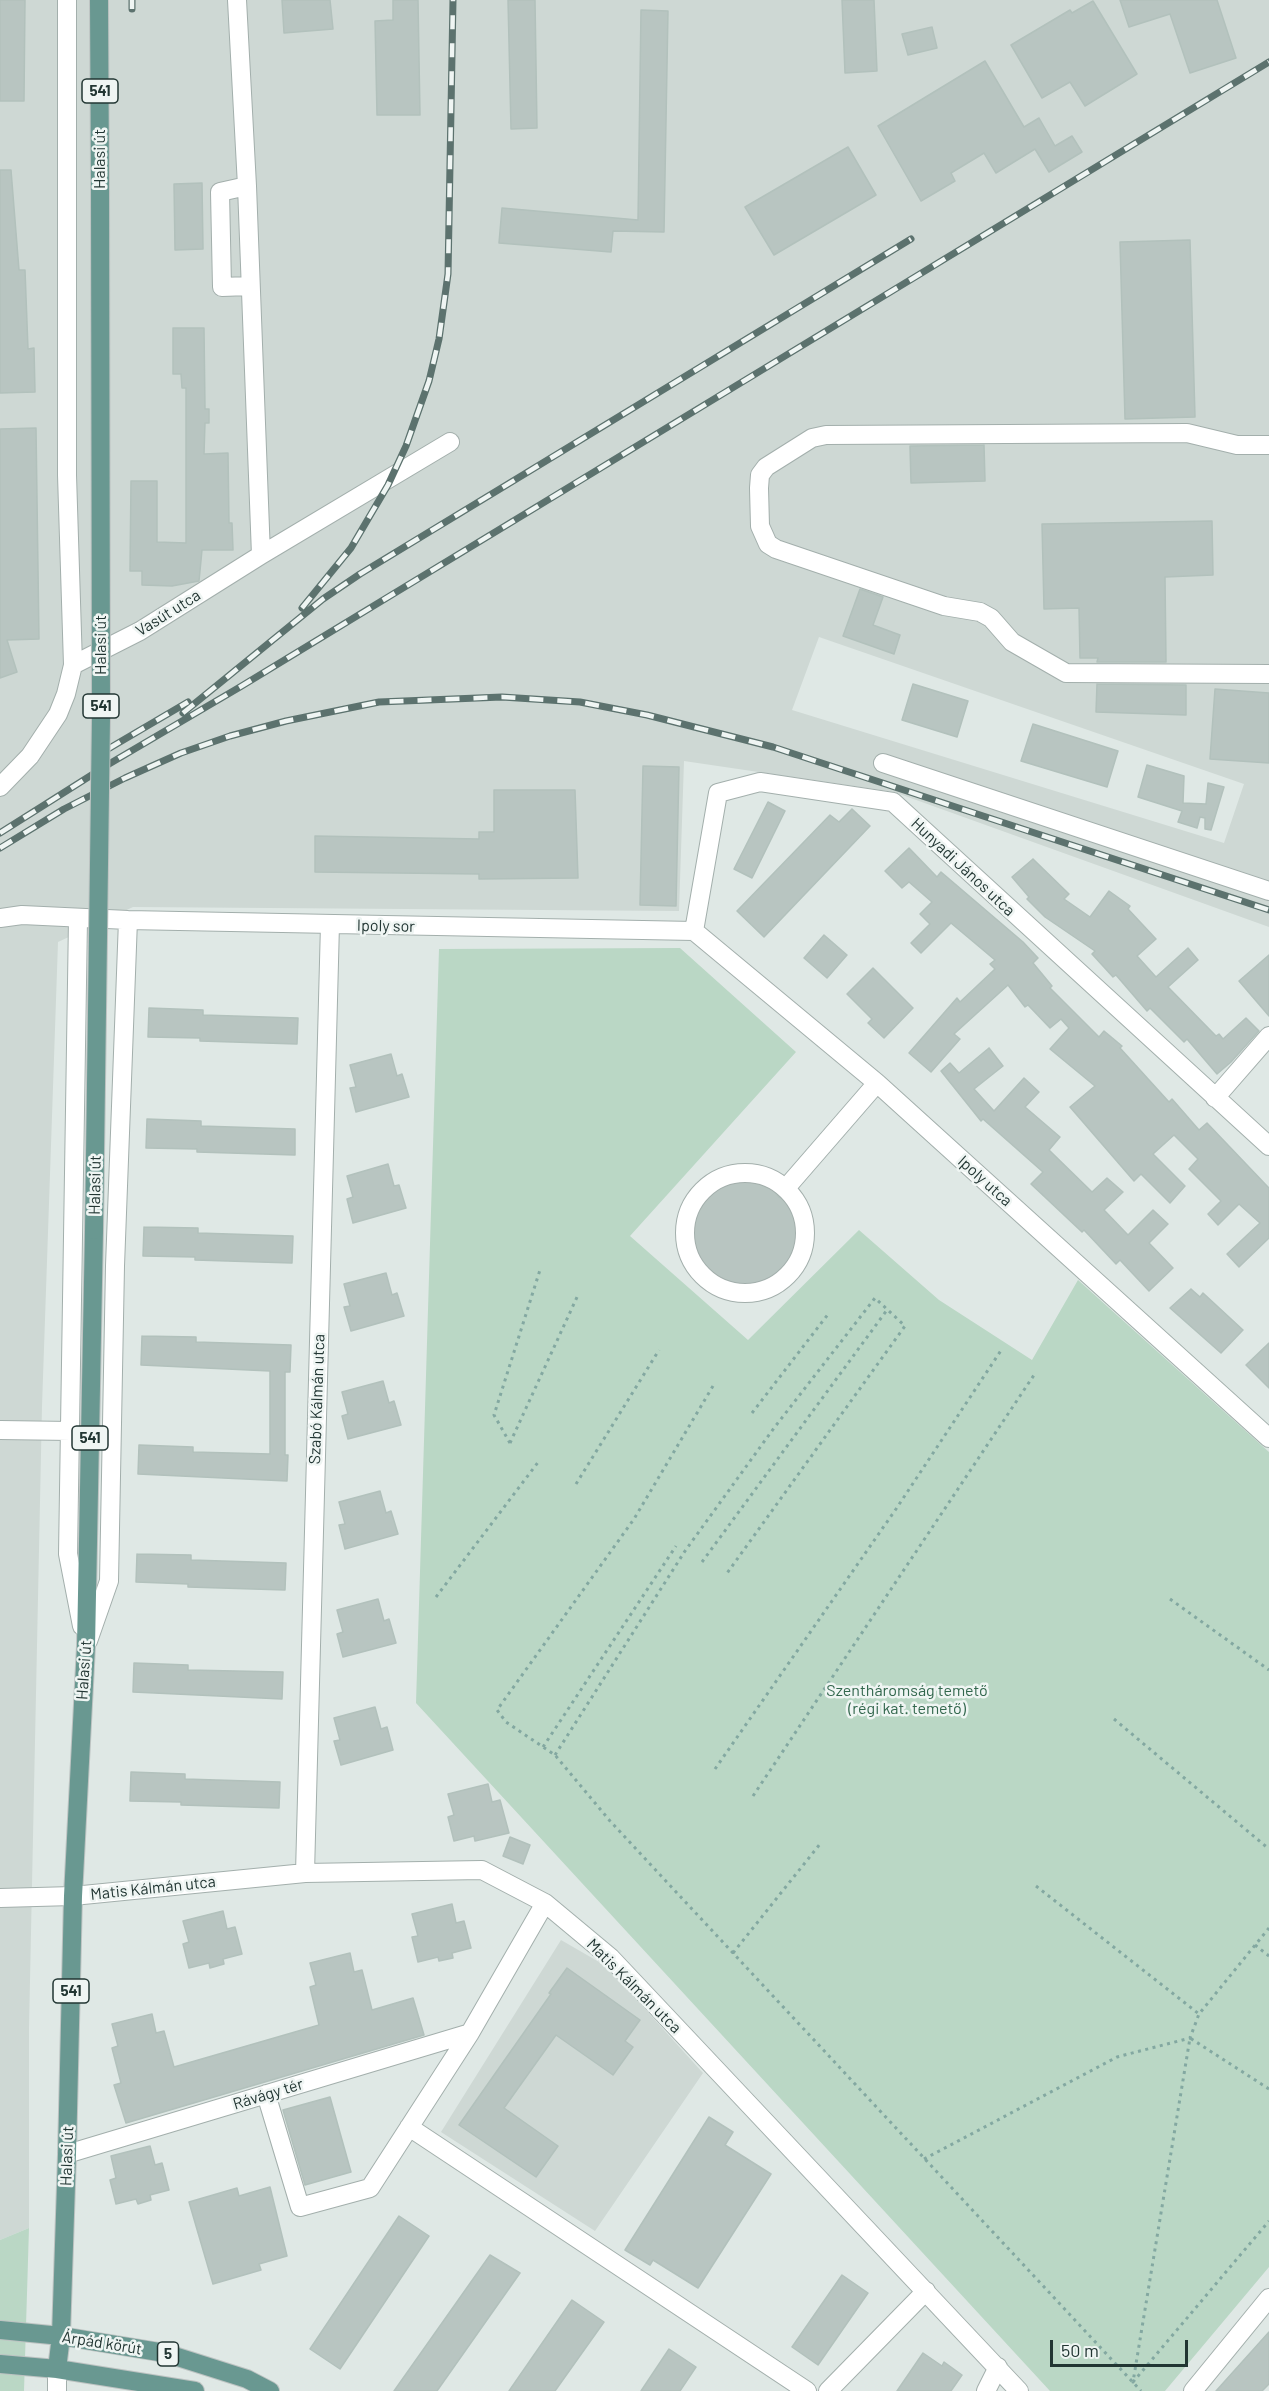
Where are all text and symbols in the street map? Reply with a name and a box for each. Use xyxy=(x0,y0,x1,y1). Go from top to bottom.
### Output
road number: 541 xyxy=(82,79,118,103)
street label: Halasi út xyxy=(90,129,110,189)
street label: Vasút utca xyxy=(132,586,204,640)
street label: Halasi út xyxy=(91,615,111,675)
road number: 541 xyxy=(83,694,119,718)
street label: Hunyadi János utca xyxy=(907,814,1019,920)
street label: Ipoly sor xyxy=(357,916,415,936)
street label: Ipoly utca xyxy=(954,1152,1016,1210)
street label: Halasi út xyxy=(85,1155,105,1215)
street label: Szabó Kálmán utca xyxy=(305,1333,329,1465)
road number: 541 xyxy=(72,1426,108,1450)
street label: Halasi út xyxy=(72,1639,96,1701)
park label: Szentháromság temető (régi kat. temető) xyxy=(826,1681,988,1719)
street label: Matis Kálmán utca xyxy=(89,1872,217,1904)
street label: Matis Kálmán utca xyxy=(583,1935,685,2037)
road number: 541 xyxy=(53,1979,89,2003)
street label: Rávágy tér xyxy=(231,2074,305,2114)
street label: Halasi út xyxy=(56,2126,78,2186)
street label: Árpád körút xyxy=(61,2327,143,2359)
scale bar xyxy=(1053,2328,1191,2366)
text: 50 m xyxy=(1061,2339,1099,2361)
road number: 5 xyxy=(158,2342,178,2366)

